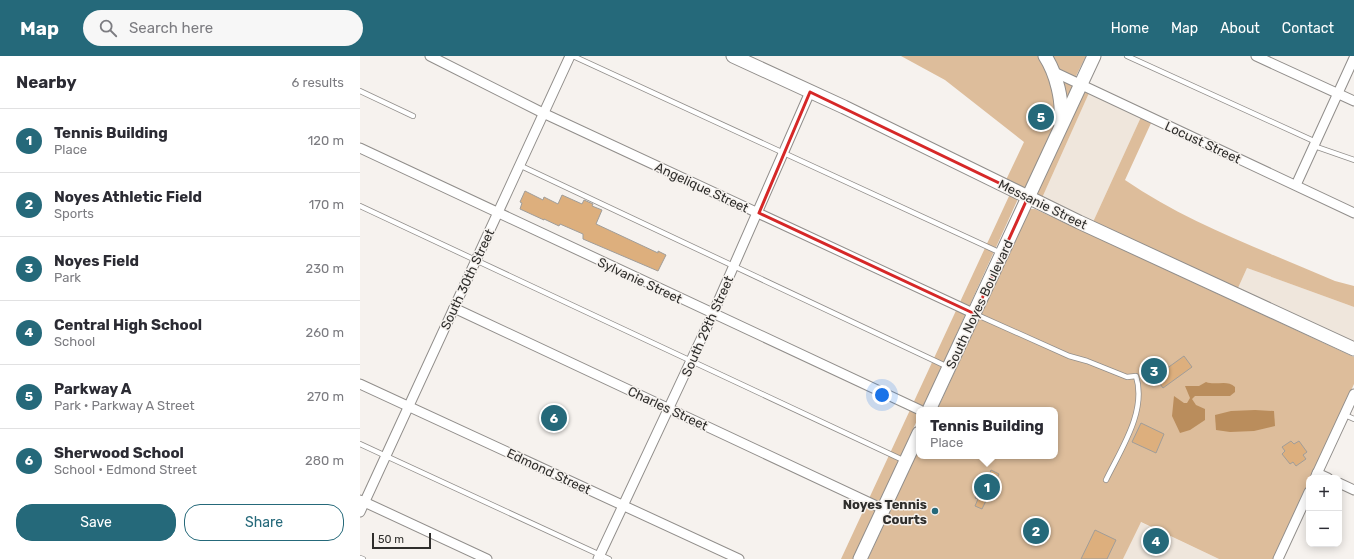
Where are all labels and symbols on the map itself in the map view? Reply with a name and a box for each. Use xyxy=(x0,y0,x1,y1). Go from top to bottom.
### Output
pin: 5 xyxy=(1028,102,1054,132)
street label: Locust Street xyxy=(1162,118,1243,167)
street label: Angelique Street xyxy=(652,159,751,217)
street label: Messanie Street xyxy=(996,176,1090,232)
street label: South 30th Street xyxy=(438,226,497,332)
street label: South Noyes Boulevard xyxy=(943,237,1016,371)
street label: Sylvanie Street xyxy=(595,254,684,307)
street label: South 29th Street xyxy=(679,274,736,379)
pin: 3 xyxy=(1141,356,1167,386)
street label: Charles Street xyxy=(625,383,710,434)
your location xyxy=(872,385,892,405)
pin: 6 xyxy=(541,403,567,433)
street label: Edmond Street xyxy=(504,445,593,497)
pin: 1 xyxy=(974,472,1000,502)
place label: Noyes Tennis Courts xyxy=(843,497,927,527)
marker: Noyes Tennis Courts xyxy=(930,506,940,516)
pin: 2 xyxy=(1023,516,1049,546)
pin: 4 xyxy=(1143,526,1169,556)
scale bar xyxy=(372,531,431,550)

